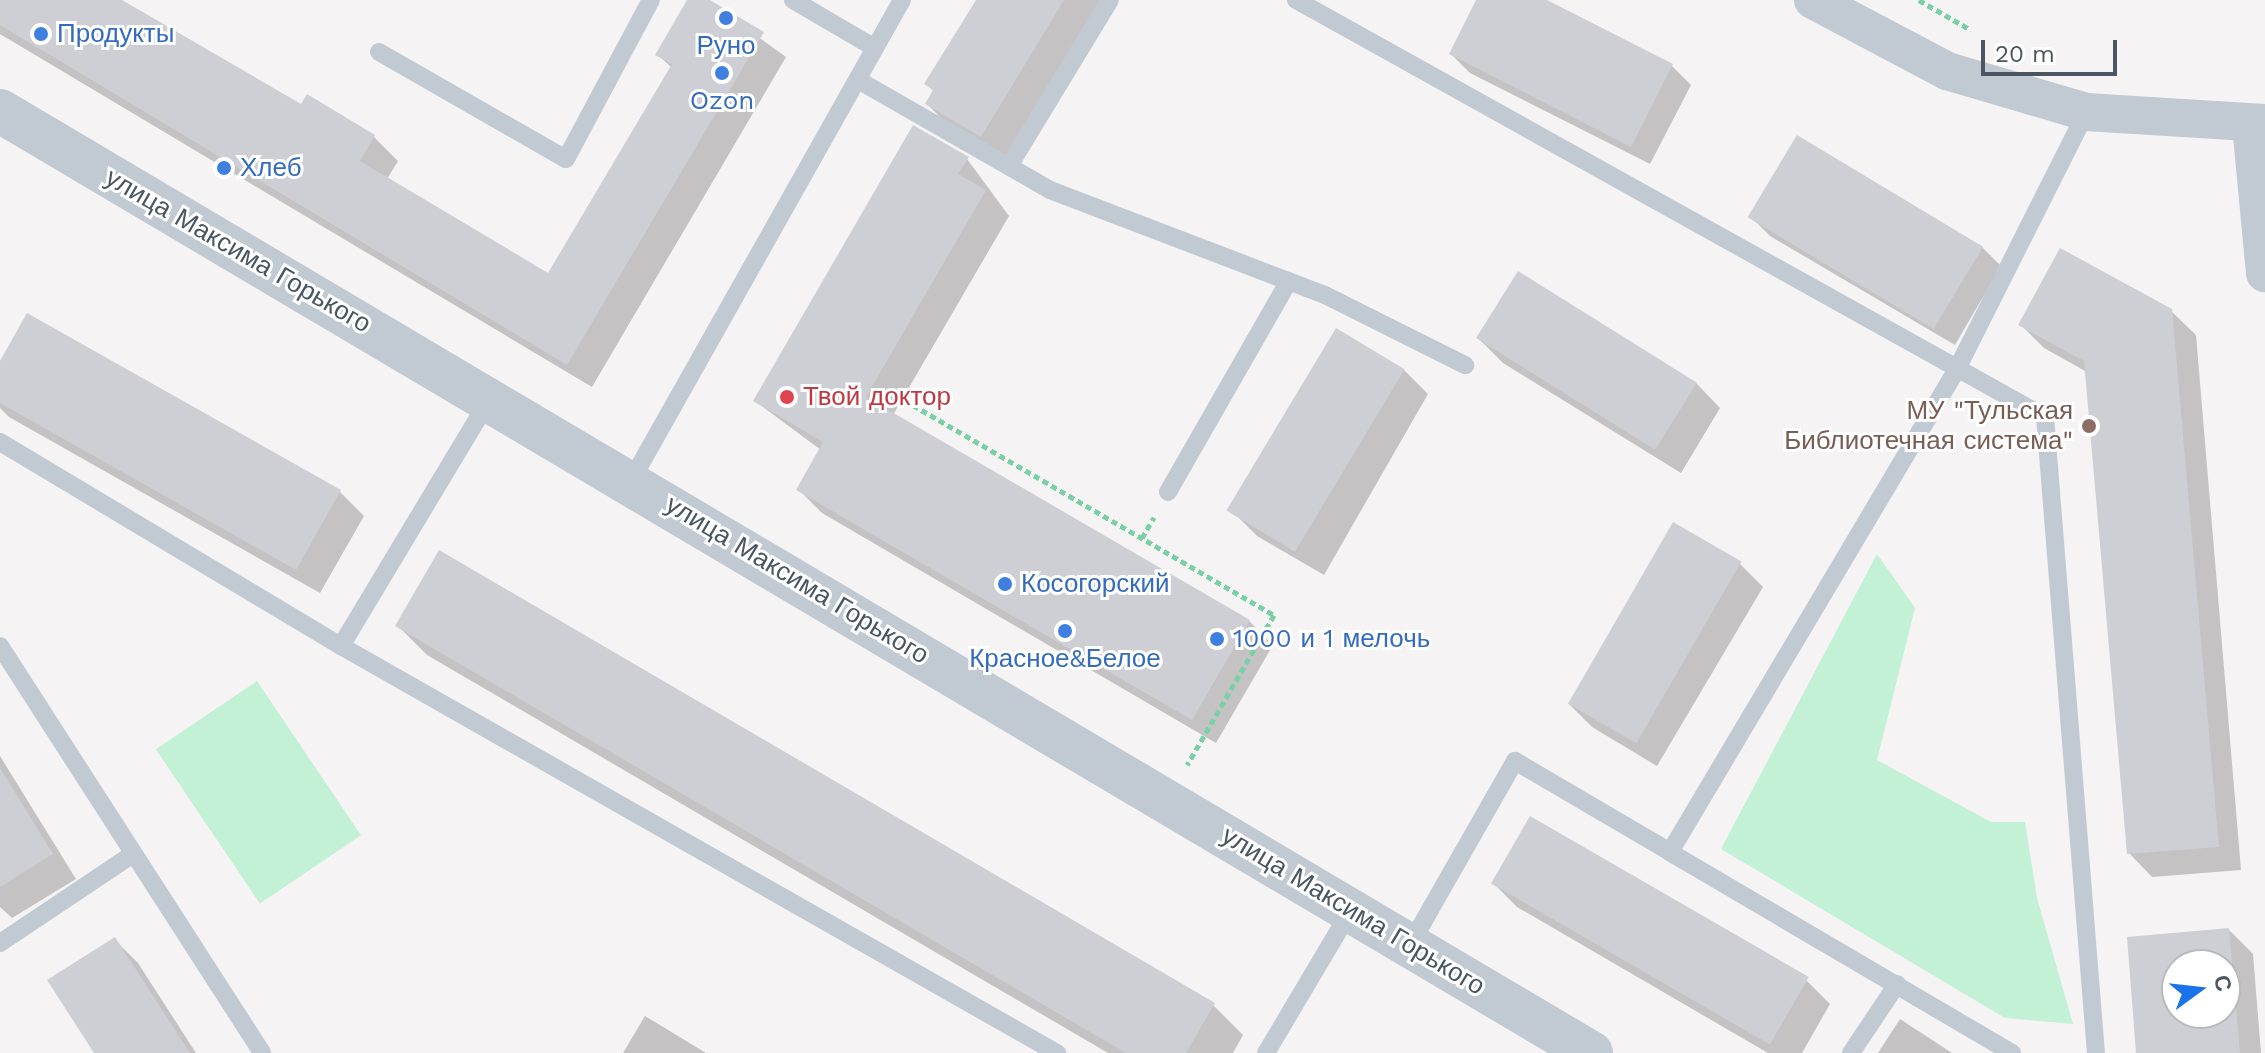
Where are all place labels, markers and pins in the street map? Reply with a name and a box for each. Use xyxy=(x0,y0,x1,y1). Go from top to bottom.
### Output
marker: Руно xyxy=(717,9,735,27)
place label: Продукты xyxy=(57,18,174,50)
marker: Продукты xyxy=(32,25,50,43)
place label: Руно xyxy=(696,30,756,62)
marker: Ozon xyxy=(713,64,731,82)
place label: Ozon xyxy=(690,85,754,117)
place label: Хлеб xyxy=(240,152,302,184)
marker: Хлеб xyxy=(215,159,233,177)
place label: Твой доктор xyxy=(803,381,951,413)
marker: Твой доктор xyxy=(778,388,796,406)
place label: МУ "Тульская Библиотечная система" xyxy=(1784,395,2073,456)
marker: МУ "Тульская Библиотечная система" xyxy=(2080,417,2098,435)
place label: Косогорский xyxy=(1021,568,1170,600)
marker: Косогорский xyxy=(996,575,1014,593)
marker: Красное&Белое xyxy=(1056,622,1074,640)
place label: 1000 и 1 мелочь xyxy=(1233,623,1431,655)
marker: 1000 и 1 мелочь xyxy=(1208,630,1226,648)
place label: Красное&Белое xyxy=(969,643,1161,675)

